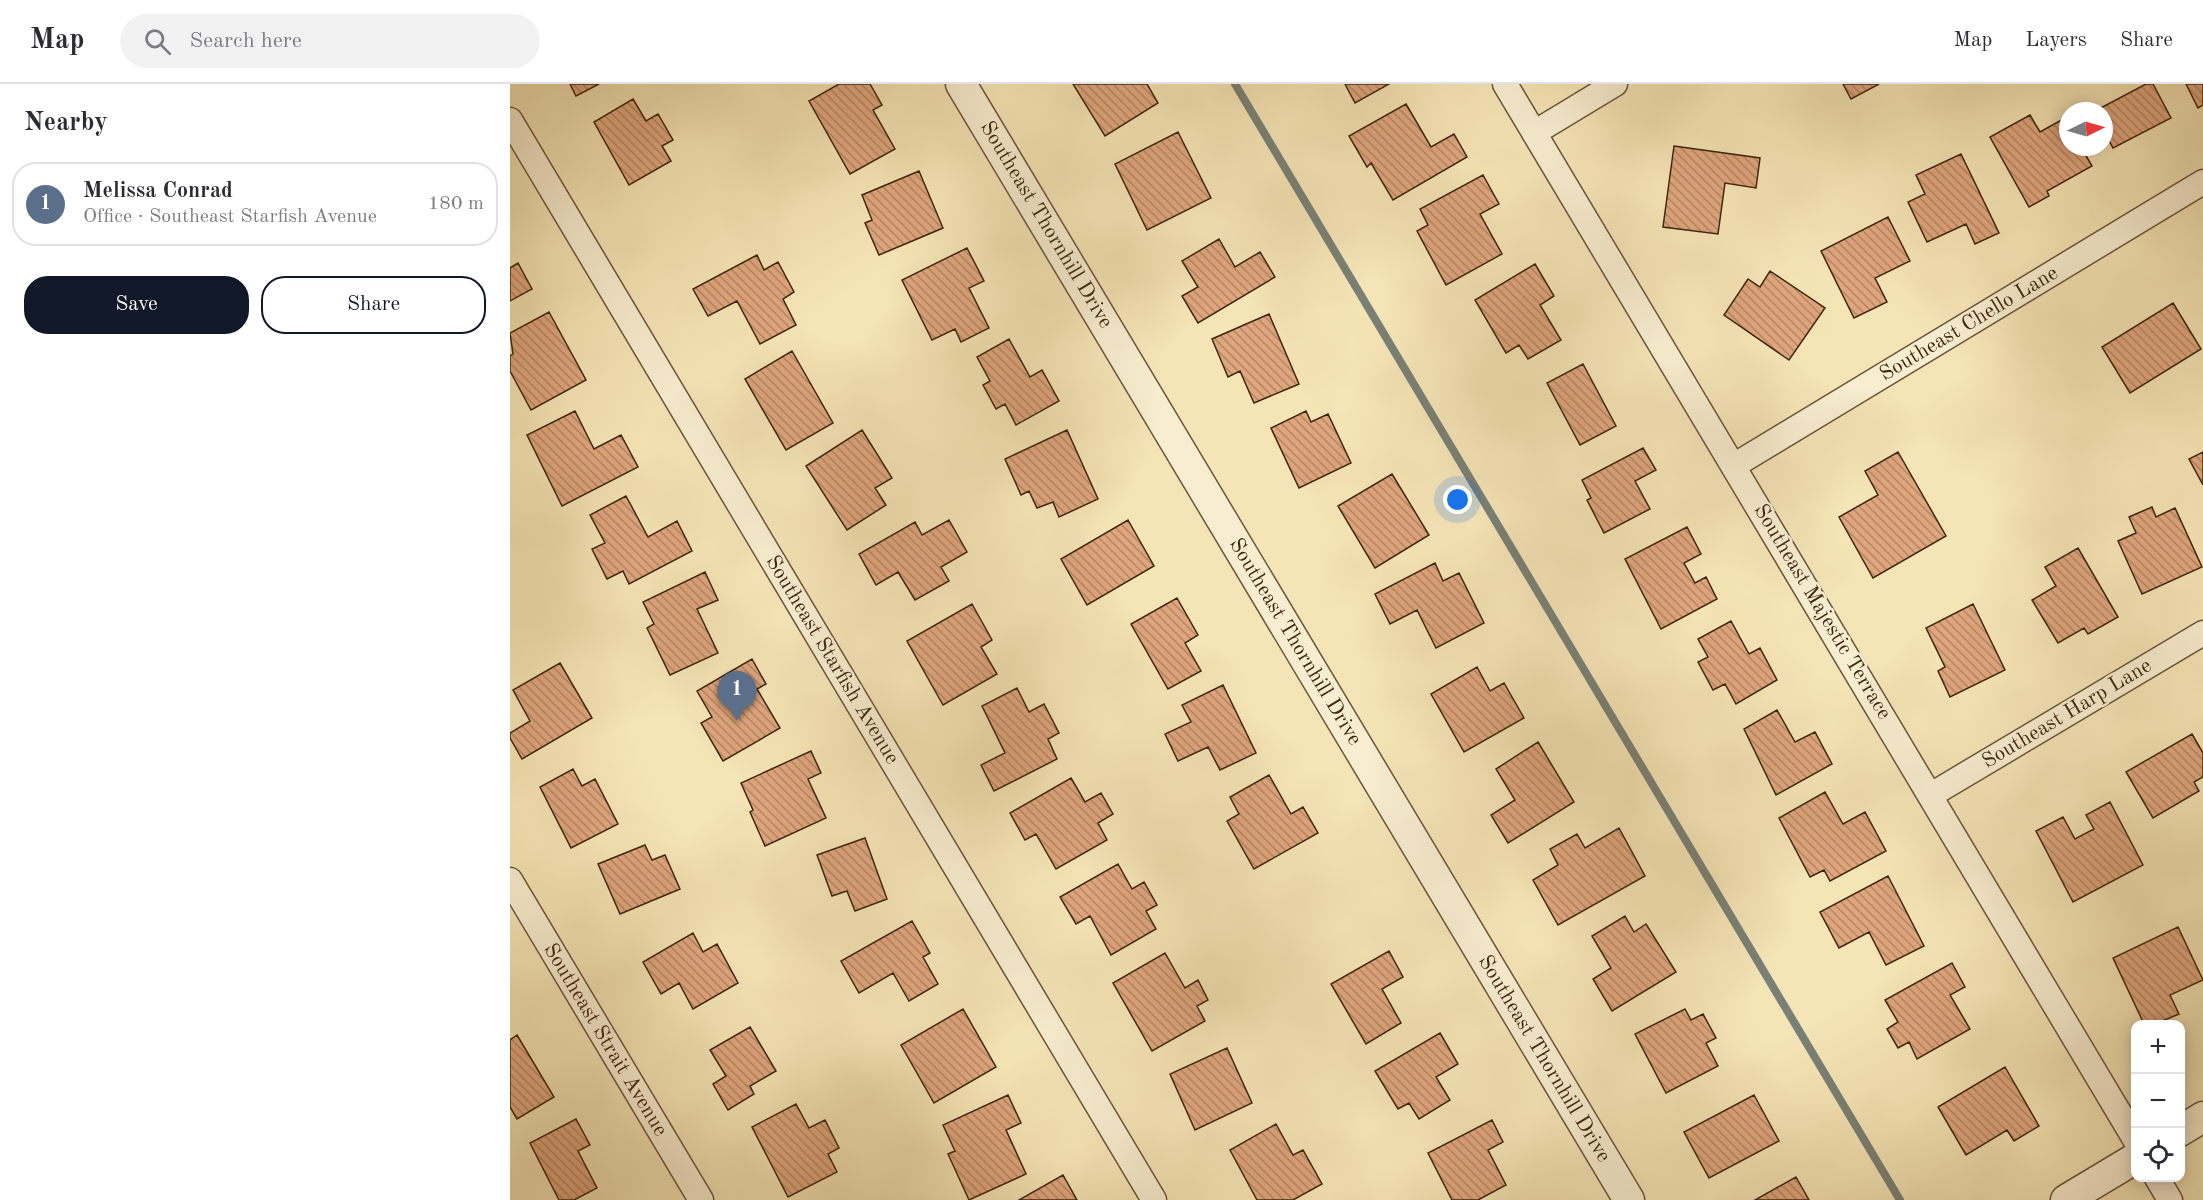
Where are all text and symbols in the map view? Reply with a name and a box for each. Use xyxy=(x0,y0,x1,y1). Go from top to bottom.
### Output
search box xyxy=(120,14,540,68)
icon: search xyxy=(141,25,174,58)
text: Map xyxy=(30,27,84,55)
text: Search here xyxy=(189,30,302,52)
text: Map xyxy=(1953,30,1992,51)
text: Layers xyxy=(2025,30,2087,51)
text: Share xyxy=(2120,30,2173,51)
north arrow xyxy=(2059,102,2113,156)
text: Nearby xyxy=(24,110,108,136)
street label: Southeast Thornhill Drive xyxy=(976,118,1116,332)
text: Melissa Conrad xyxy=(83,180,233,202)
text: 1 xyxy=(40,194,51,214)
text: 180 m xyxy=(428,194,484,214)
text: Office · Southeast Starfish Avenue xyxy=(83,207,377,227)
street label: Southeast Chello Lane xyxy=(1876,262,2062,386)
button: Save xyxy=(24,276,249,334)
button: Share xyxy=(261,276,486,334)
your location xyxy=(1443,485,1472,514)
street label: Southeast Majestic Terrace xyxy=(1749,501,1895,723)
street label: Southeast Thornhill Drive xyxy=(1225,535,1365,749)
street label: Southeast Starfish Avenue xyxy=(761,552,903,768)
street label: Southeast Harp Lane xyxy=(1979,655,2155,773)
pin: 1 xyxy=(718,672,756,721)
street label: Southeast Strait Avenue xyxy=(539,940,671,1140)
street label: Southeast Thornhill Drive xyxy=(1474,952,1614,1166)
map controls xyxy=(2131,1020,2185,1182)
button: + xyxy=(2131,1020,2185,1074)
button: − xyxy=(2131,1074,2185,1128)
button: locate xyxy=(2131,1128,2185,1182)

